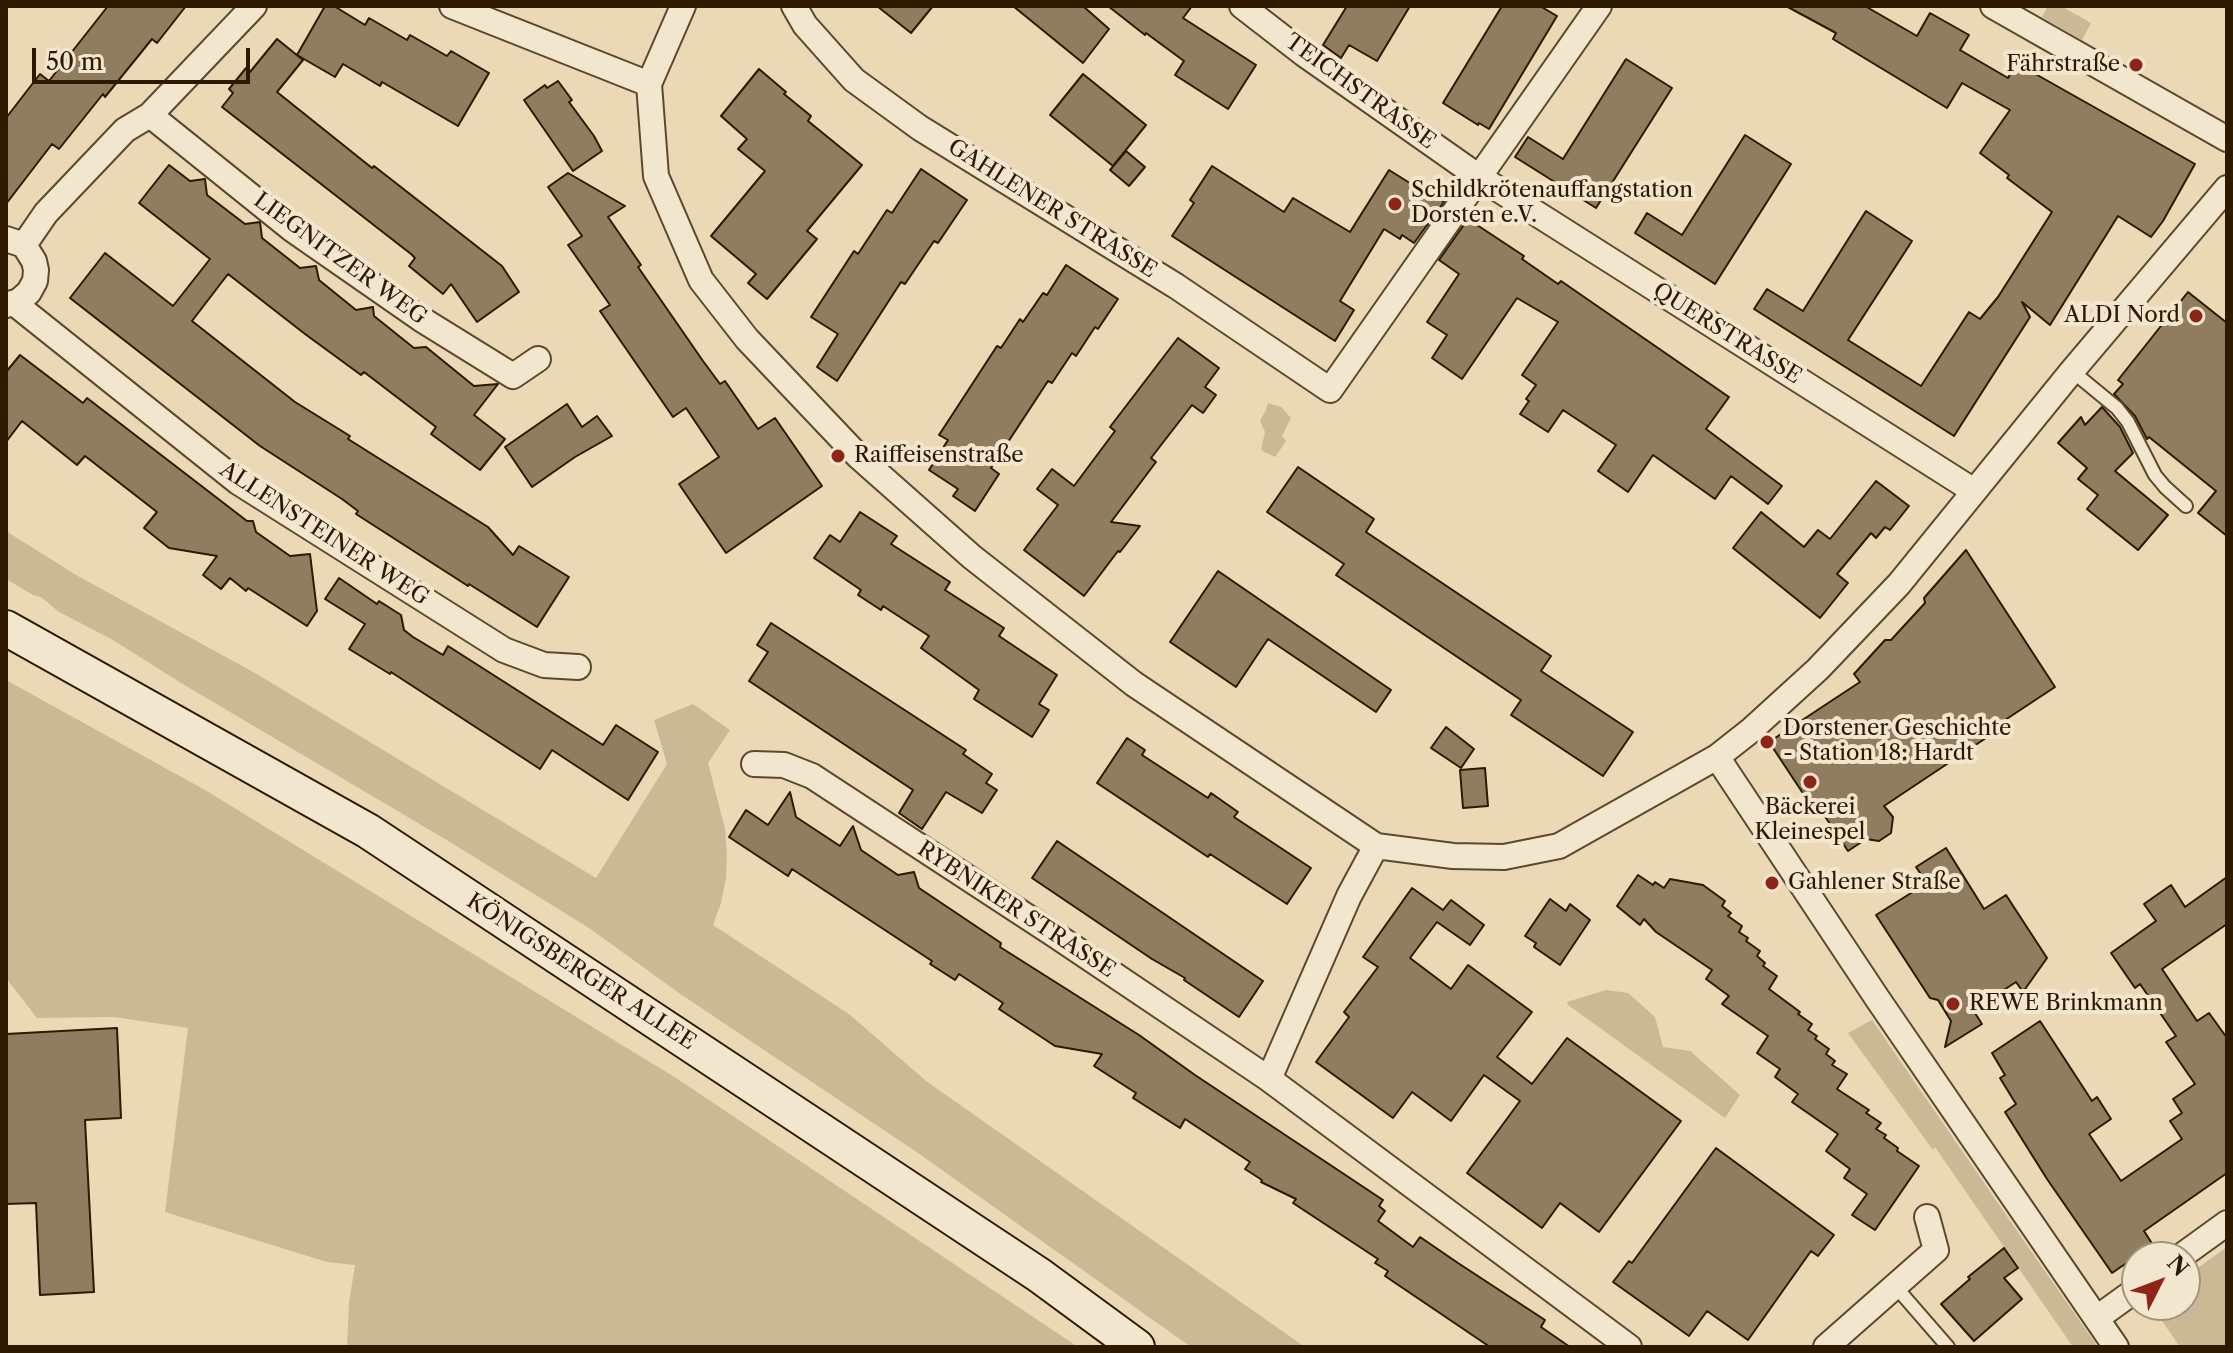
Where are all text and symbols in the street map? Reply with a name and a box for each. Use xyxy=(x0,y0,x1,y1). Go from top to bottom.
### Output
street label: TEICHSTRASSE xyxy=(1280,29,1440,155)
scale bar xyxy=(36,32,254,82)
text: 50 m xyxy=(46,47,103,76)
place label: Fährstraße xyxy=(2006,52,2120,78)
marker: Fährstraße xyxy=(2127,56,2145,74)
street label: GAHLENER STRASSE xyxy=(943,134,1161,284)
place label: Schildkrötenauffangstation Dorsten e.V. xyxy=(1411,178,1693,230)
street label: LIEGNITZER WEG xyxy=(248,187,432,331)
marker: Schildkrötenauffangstation Dorsten e.V. xyxy=(1386,195,1404,213)
street label: QUERSTRASSE xyxy=(1648,278,1806,390)
place label: ALDI Nord xyxy=(2064,303,2180,329)
marker: ALDI Nord xyxy=(2187,307,2205,325)
place label: Raiffeisenstraße xyxy=(854,443,1024,469)
marker: Raiffeisenstraße xyxy=(829,447,847,465)
street label: ALLENSTEINER WEG xyxy=(215,457,433,611)
place label: Dorstener Geschichte - Station 18: Hardt xyxy=(1783,716,2011,768)
marker: Dorstener Geschichte - Station 18: Hardt xyxy=(1758,733,1776,751)
marker: Bäckerei Kleinespel xyxy=(1801,773,1819,791)
place label: Bäckerei Kleinespel xyxy=(1755,795,1865,846)
street label: RYBNIKER STRASSE xyxy=(912,836,1120,984)
place label: Gahlener Straße xyxy=(1788,870,1961,896)
marker: Gahlener Straße xyxy=(1763,874,1781,892)
street label: KÖNIGSBERGER ALLEE xyxy=(462,888,700,1056)
place label: REWE Brinkmann xyxy=(1969,991,2163,1017)
marker: REWE Brinkmann xyxy=(1944,995,1962,1013)
north arrow xyxy=(2121,1241,2201,1321)
text: N xyxy=(2161,1250,2194,1282)

